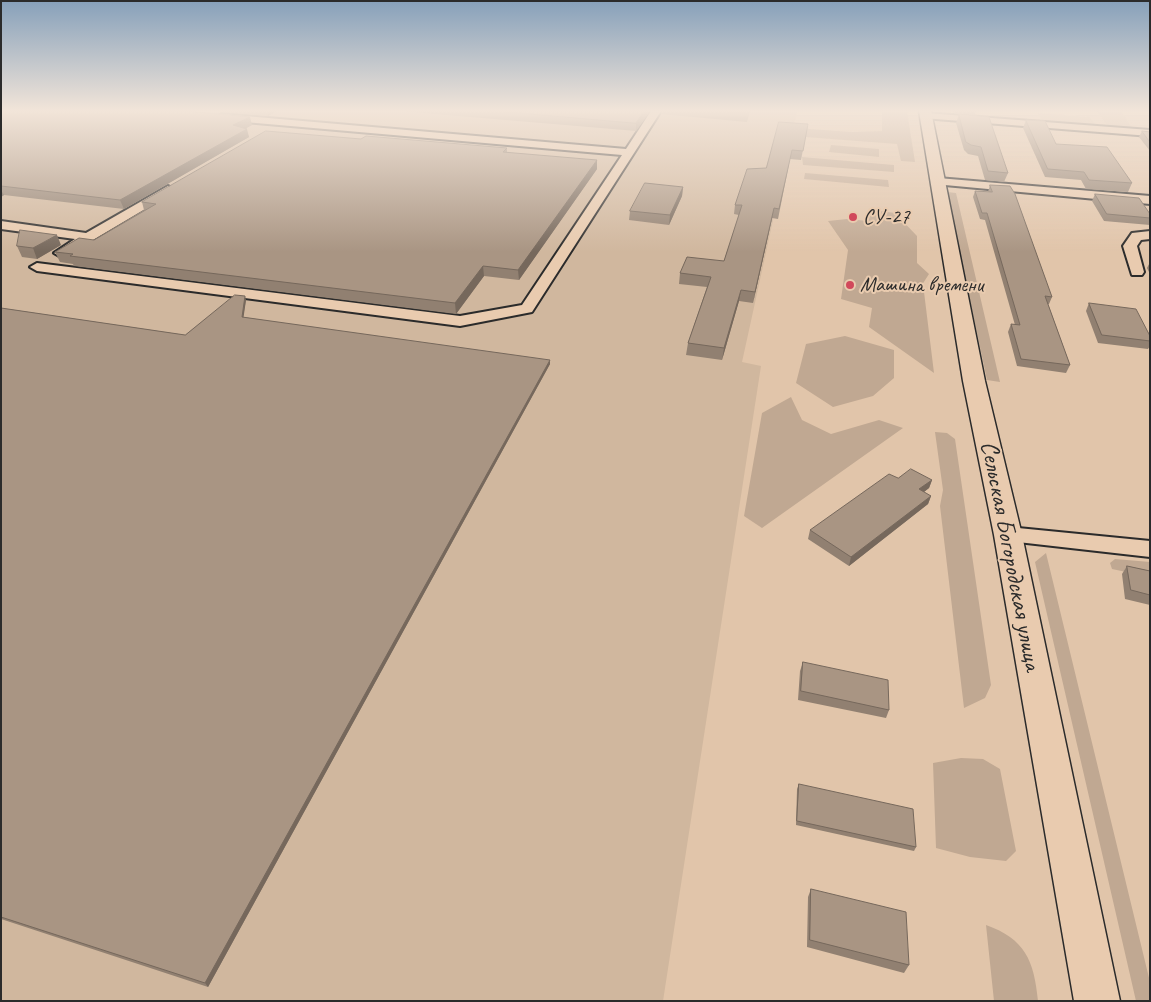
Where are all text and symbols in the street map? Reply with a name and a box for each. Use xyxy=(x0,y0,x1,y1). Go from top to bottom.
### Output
place label: СУ-27 xyxy=(863,204,910,230)
marker: СУ-27 xyxy=(847,211,859,223)
place label: Машина времени xyxy=(860,272,983,298)
marker: Машина времени xyxy=(844,279,856,291)
street label: Сельская Богородская улица xyxy=(973,439,1047,673)

